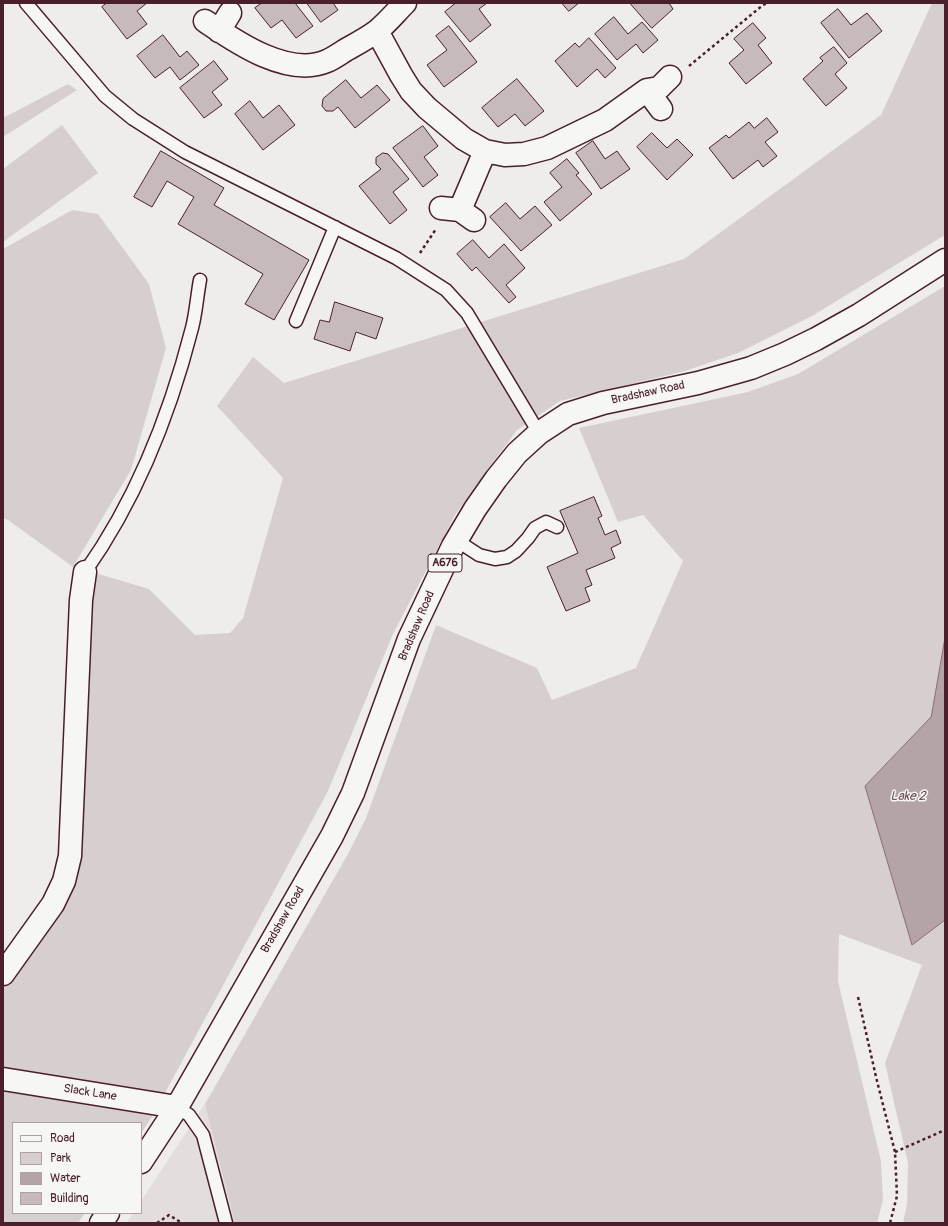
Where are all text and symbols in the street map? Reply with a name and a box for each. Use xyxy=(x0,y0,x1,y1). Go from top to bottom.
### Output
street label: Bradshaw Road xyxy=(610,378,686,408)
road number: A676 xyxy=(428,554,462,572)
street label: Bradshaw Road xyxy=(396,589,438,663)
water label: Lake 2 xyxy=(890,789,926,805)
street label: Bradshaw Road xyxy=(258,884,308,956)
street label: Slack Lane xyxy=(62,1082,118,1104)
legend xyxy=(12,1122,142,1214)
text: Road xyxy=(50,1131,75,1146)
text: Park xyxy=(50,1151,71,1166)
text: Water xyxy=(50,1171,81,1186)
text: Building xyxy=(50,1191,89,1206)

